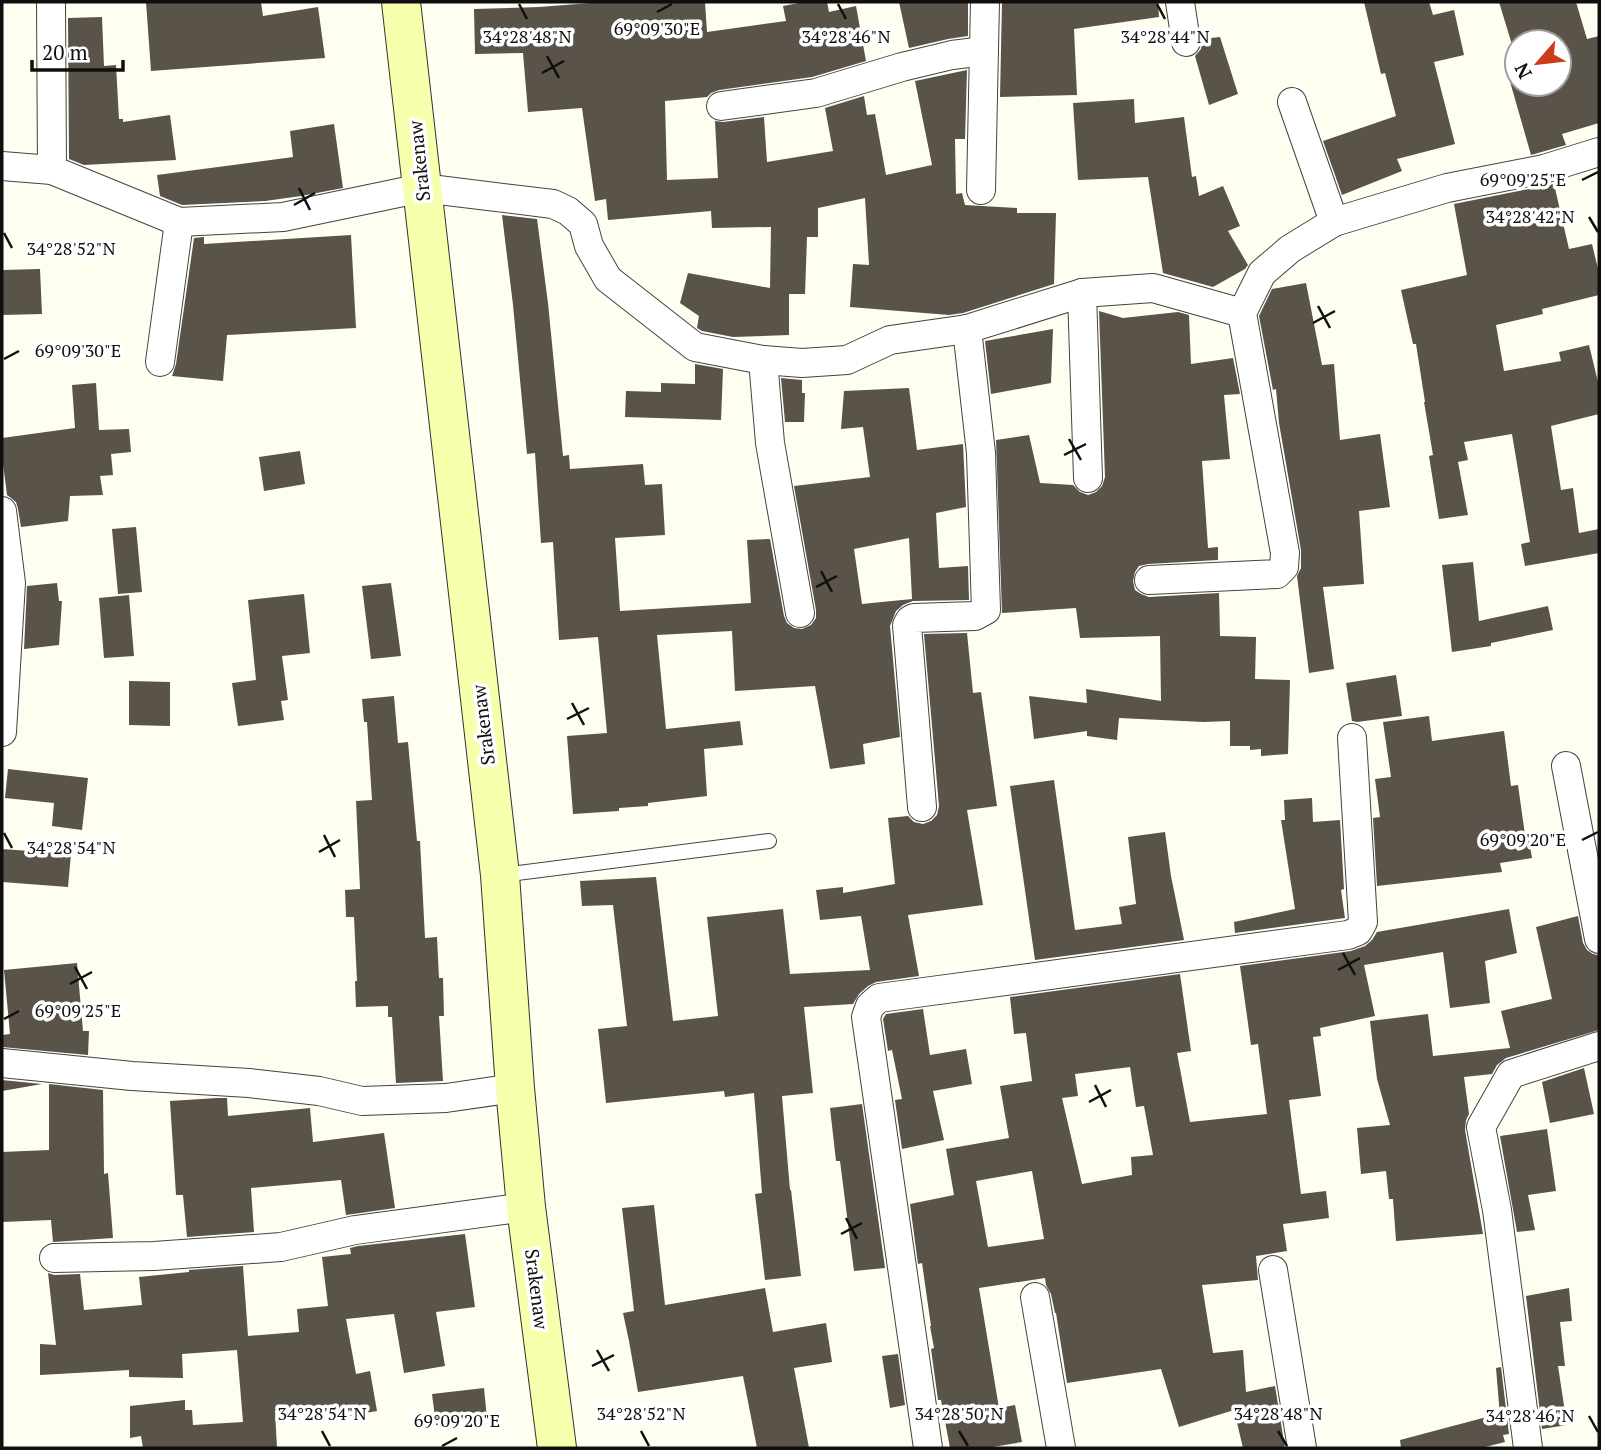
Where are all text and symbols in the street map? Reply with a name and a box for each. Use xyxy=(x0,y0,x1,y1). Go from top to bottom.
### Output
text: 69°09'30"E xyxy=(614,16,700,40)
text: 34°28'48"N xyxy=(482,24,572,48)
text: 34°28'46"N xyxy=(801,24,891,48)
text: 34°28'44"N xyxy=(1120,24,1210,48)
scale bar xyxy=(32,28,122,72)
north arrow xyxy=(1503,28,1573,98)
text: 20 m xyxy=(42,38,88,66)
text: N xyxy=(1508,58,1537,83)
street label: Srakenaw xyxy=(402,118,435,203)
text: 69°09'25"E xyxy=(1480,167,1566,191)
text: 34°28'42"N xyxy=(1485,204,1575,228)
text: 34°28'52"N xyxy=(26,236,116,260)
text: 69°09'30"E xyxy=(35,338,121,362)
street label: Srakenaw xyxy=(465,682,500,767)
text: 69°09'20"E xyxy=(1480,827,1566,851)
text: 34°28'54"N xyxy=(26,835,116,859)
text: 69°09'25"E xyxy=(35,998,121,1022)
street label: Srakenaw xyxy=(520,1247,555,1332)
text: 34°28'54"N xyxy=(277,1401,367,1425)
text: 34°28'52"N xyxy=(596,1401,686,1425)
text: 34°28'50"N xyxy=(914,1401,1004,1425)
text: 34°28'48"N xyxy=(1233,1401,1323,1425)
text: 34°28'46"N xyxy=(1485,1403,1575,1427)
text: 69°09'20"E xyxy=(414,1408,500,1432)

